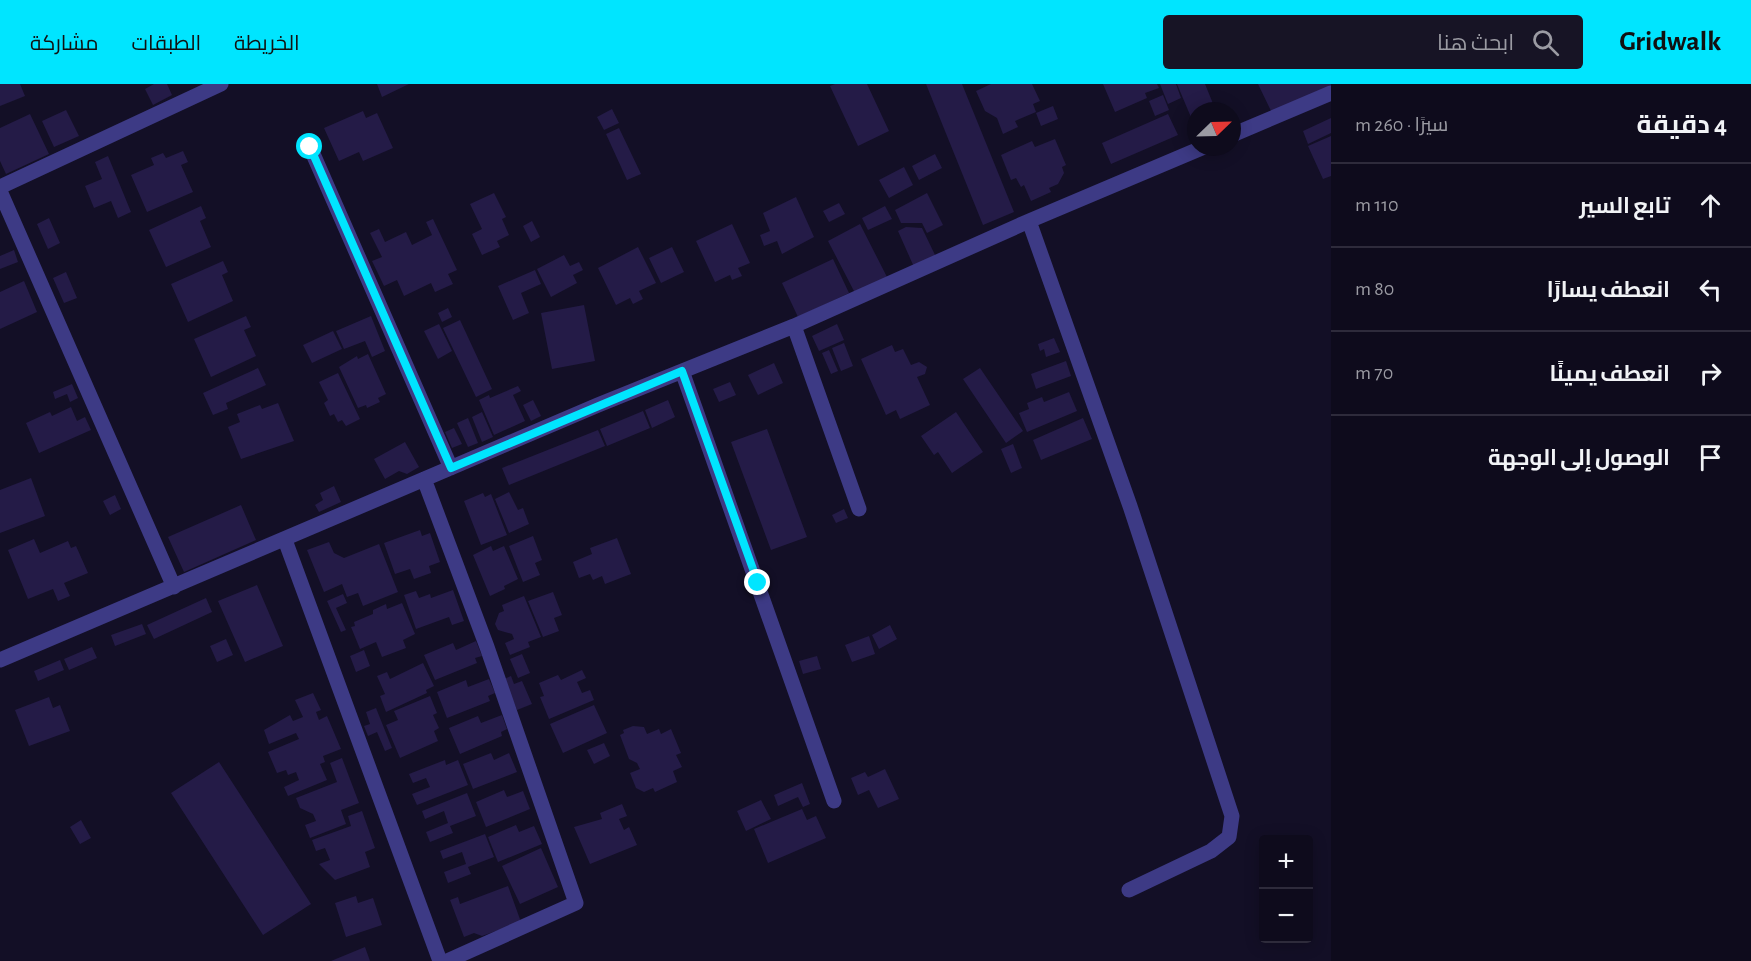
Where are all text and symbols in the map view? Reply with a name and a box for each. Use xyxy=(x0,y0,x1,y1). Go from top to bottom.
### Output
search box xyxy=(1163,15,1583,69)
icon: search xyxy=(1529,26,1562,59)
text: Gridwalk xyxy=(1619,28,1721,56)
text: ابحث هنا xyxy=(1437,32,1514,54)
text: مشاركة xyxy=(30,33,99,54)
text: الطبقات xyxy=(132,33,201,54)
text: الخريطة xyxy=(234,33,300,54)
north arrow xyxy=(1187,102,1241,156)
text: 4 دقيقة xyxy=(1636,112,1727,138)
text: سيرًا · 260 m xyxy=(1355,115,1448,135)
route start xyxy=(296,133,322,159)
icon: ahead xyxy=(1694,189,1727,222)
text: 110 m xyxy=(1355,195,1399,215)
text: تابع السير xyxy=(1579,195,1670,217)
icon: left xyxy=(1694,273,1727,306)
text: 80 m xyxy=(1355,279,1394,299)
text: انعطف يسارًا xyxy=(1547,279,1670,301)
icon: right xyxy=(1694,357,1727,390)
text: 70 m xyxy=(1355,363,1393,383)
text: انعطف يمينًا xyxy=(1549,363,1670,385)
icon: arrive xyxy=(1694,441,1727,474)
text: الوصول إلى الوجهة xyxy=(1488,447,1670,469)
route end xyxy=(744,569,770,595)
map controls xyxy=(1259,835,1313,943)
button: + xyxy=(1259,835,1313,889)
button: − xyxy=(1259,889,1313,943)

